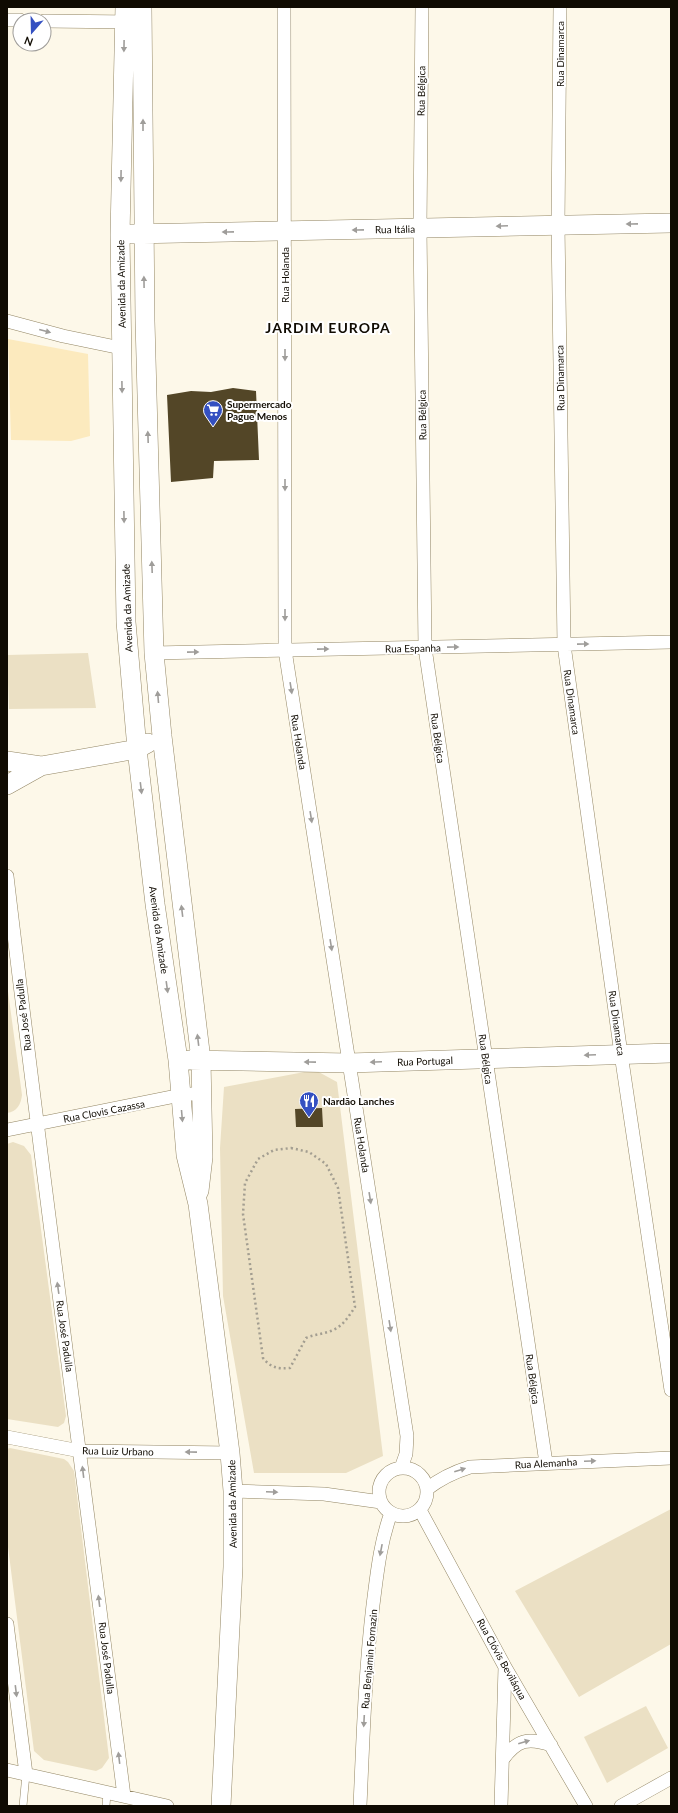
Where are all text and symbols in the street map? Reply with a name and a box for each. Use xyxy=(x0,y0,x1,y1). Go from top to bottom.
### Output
north arrow xyxy=(12,12,52,52)
street label: Rua Dinamarca xyxy=(554,21,566,87)
text: N xyxy=(22,34,35,49)
one-way arrow xyxy=(121,40,127,53)
street label: Rua Bélgica xyxy=(415,66,427,116)
one-way arrow xyxy=(140,118,146,131)
one-way arrow xyxy=(118,170,124,183)
one-way arrow xyxy=(625,221,638,227)
street label: Rua Itália xyxy=(375,223,415,235)
one-way arrow xyxy=(495,223,508,229)
one-way arrow xyxy=(351,227,364,233)
one-way arrow xyxy=(221,229,234,235)
street label: Avenida da Amizade xyxy=(114,240,128,328)
street label: Rua Holanda xyxy=(279,247,291,303)
one-way arrow xyxy=(141,275,147,288)
district label: JARDIM EUROPA xyxy=(265,319,391,336)
one-way arrow xyxy=(39,328,51,334)
street label: Rua Dinamarca xyxy=(553,345,567,411)
one-way arrow xyxy=(282,349,288,362)
one-way arrow xyxy=(119,381,125,394)
street label: Rua Bélgica xyxy=(416,390,428,440)
place label: Supermercado Pague Menos xyxy=(227,398,292,422)
supermarket icon: Supermercado Pague Menos xyxy=(202,399,224,427)
one-way arrow xyxy=(145,430,151,443)
one-way arrow xyxy=(282,479,288,492)
one-way arrow xyxy=(121,511,127,524)
one-way arrow xyxy=(149,560,155,573)
street label: Avenida da Amizade xyxy=(119,564,135,652)
one-way arrow xyxy=(282,609,288,622)
one-way arrow xyxy=(577,641,590,647)
street label: Rua Espanha xyxy=(385,642,441,654)
one-way arrow xyxy=(447,644,460,650)
one-way arrow xyxy=(317,646,330,652)
one-way arrow xyxy=(187,649,200,655)
street label: Rua Dinamarca xyxy=(561,668,583,736)
one-way arrow xyxy=(288,682,294,694)
one-way arrow xyxy=(155,691,162,703)
street label: Rua Bélgica xyxy=(429,712,447,764)
street label: Rua Holanda xyxy=(289,714,309,771)
one-way arrow xyxy=(138,782,145,794)
one-way arrow xyxy=(308,811,314,823)
street label: Avenida da Amizade xyxy=(147,885,171,975)
one-way arrow xyxy=(179,905,185,917)
one-way arrow xyxy=(328,939,334,951)
street label: Rua José Padulla xyxy=(13,978,33,1052)
one-way arrow xyxy=(164,980,170,993)
street label: Rua Dinamarca xyxy=(606,989,628,1057)
street label: Rua Bélgica xyxy=(477,1033,495,1085)
one-way arrow xyxy=(195,1034,201,1046)
one-way arrow xyxy=(583,1052,596,1058)
street label: Rua Portugal xyxy=(397,1054,453,1068)
one-way arrow xyxy=(303,1059,316,1065)
one-way arrow xyxy=(369,1059,382,1065)
restaurant icon: Nardão Lanches xyxy=(298,1090,320,1118)
place label: Nardão Lanches xyxy=(323,1095,395,1107)
street label: Rua Clovis Cazassa xyxy=(62,1097,146,1125)
one-way arrow xyxy=(179,1110,186,1122)
street label: Rua Holanda xyxy=(352,1117,372,1174)
one-way arrow xyxy=(367,1192,373,1204)
one-way arrow xyxy=(55,1282,61,1294)
street label: Rua José Padulla xyxy=(54,1299,76,1373)
one-way arrow xyxy=(387,1320,393,1333)
street label: Rua Bélgica xyxy=(524,1353,542,1405)
street label: Rua Luiz Urbano xyxy=(82,1444,154,1458)
one-way arrow xyxy=(185,1449,197,1456)
street label: Rua Alemanha xyxy=(514,1455,578,1471)
one-way arrow xyxy=(584,1458,596,1465)
street label: Avenida da Amizade xyxy=(225,1460,239,1548)
one-way arrow xyxy=(80,1466,86,1478)
one-way arrow xyxy=(455,1467,467,1473)
one-way arrow xyxy=(266,1489,279,1495)
one-way arrow xyxy=(377,1544,383,1557)
one-way arrow xyxy=(96,1595,103,1607)
street label: Rua Benjamin Fornazin xyxy=(359,1609,379,1709)
street label: Rua Clóvis Beviláqua xyxy=(475,1616,529,1702)
street label: Rua José Padulla xyxy=(97,1621,117,1695)
one-way arrow xyxy=(12,1685,19,1697)
one-way arrow xyxy=(361,1715,368,1727)
one-way arrow xyxy=(518,1739,530,1745)
one-way arrow xyxy=(116,1752,122,1764)

